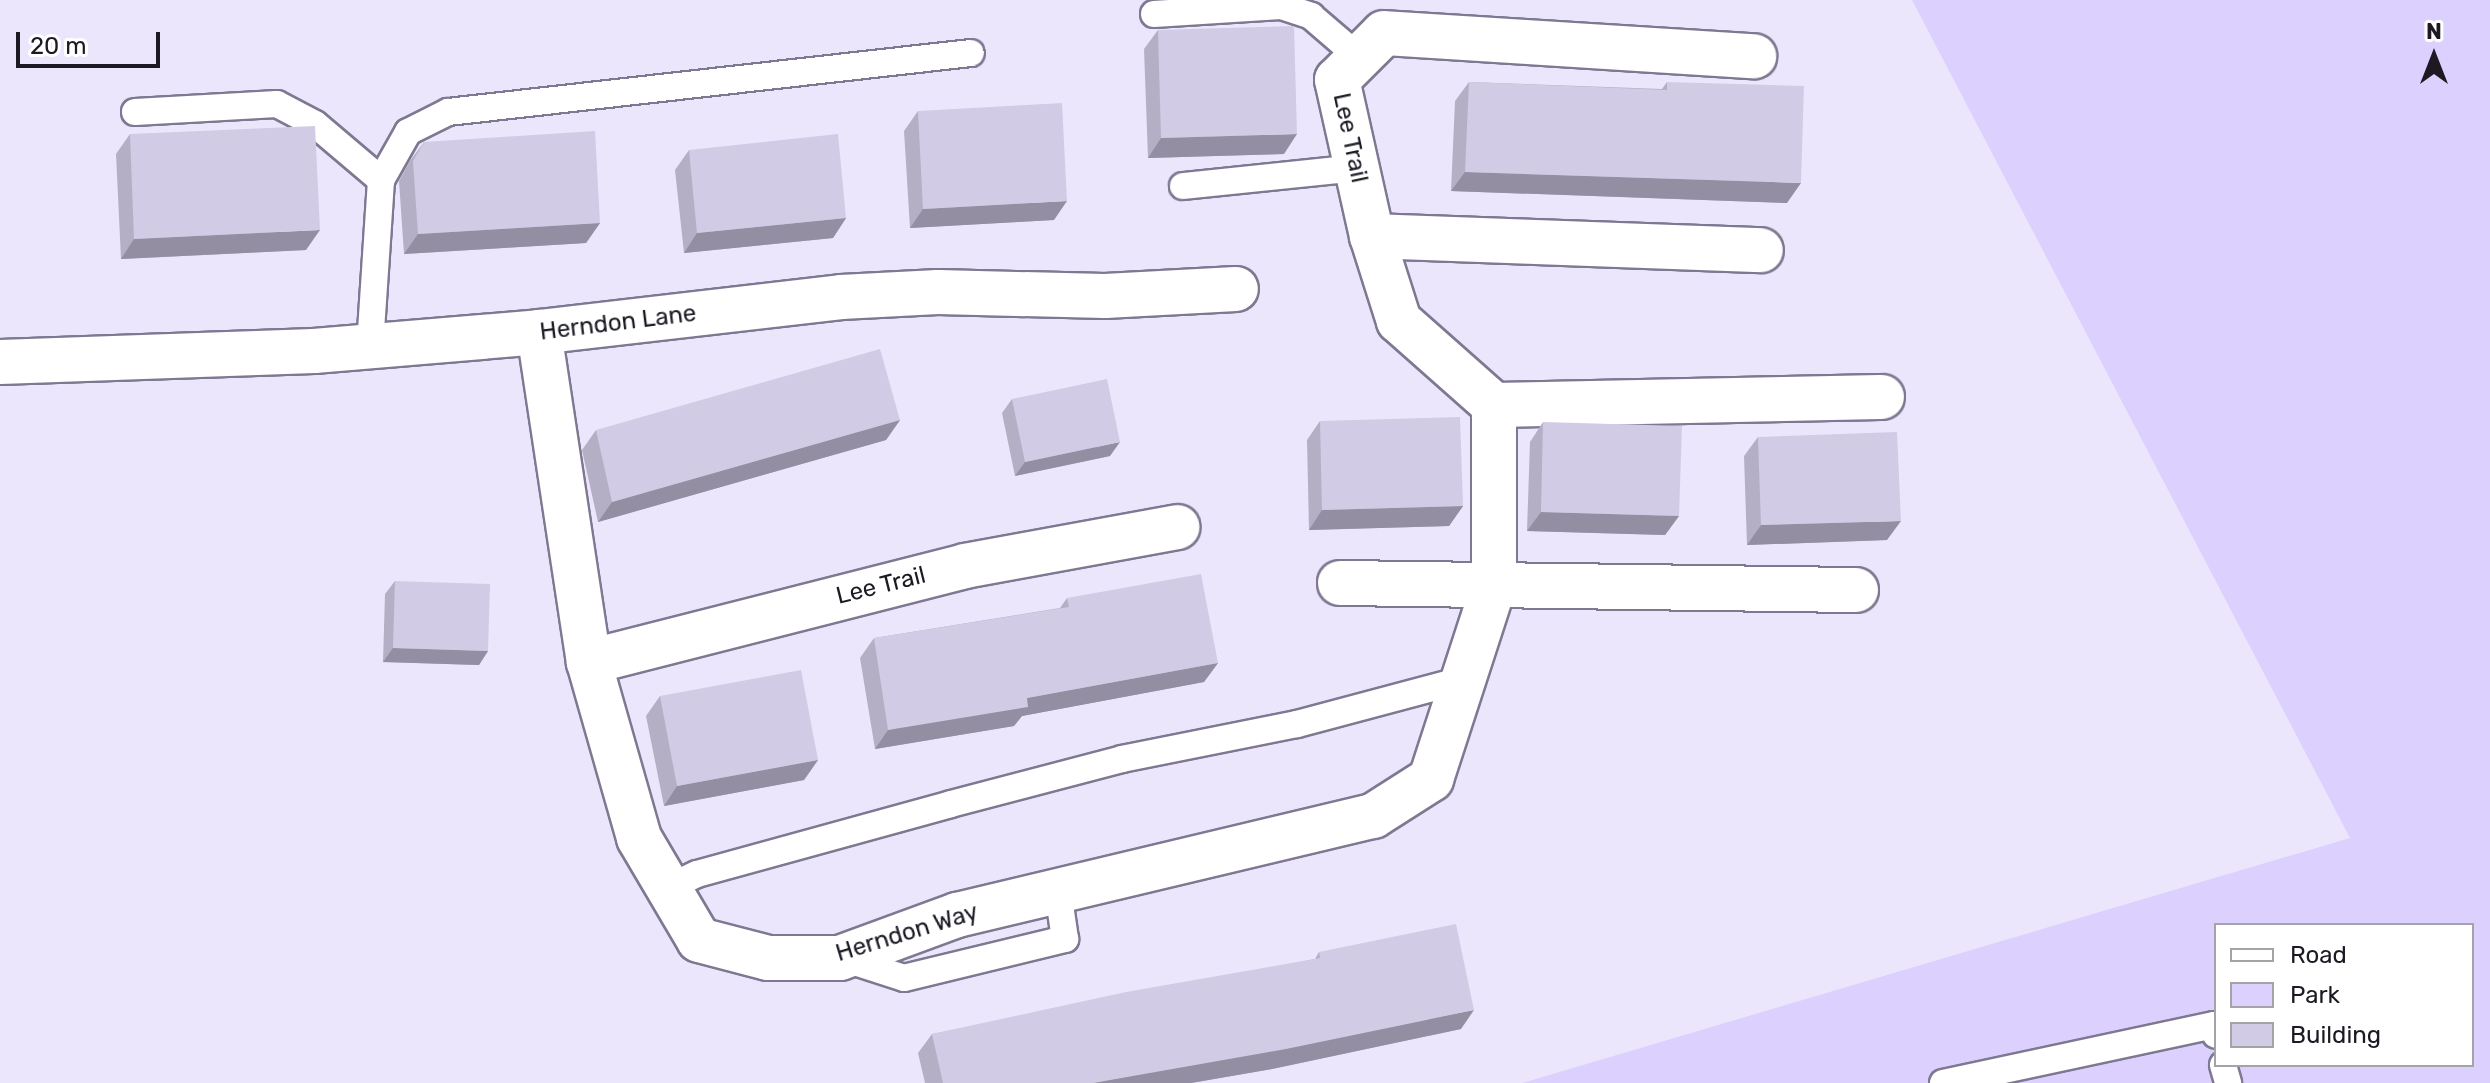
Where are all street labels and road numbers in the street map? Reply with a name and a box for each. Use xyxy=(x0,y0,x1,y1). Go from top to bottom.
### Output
street label: Lee Trail xyxy=(1326,90,1374,186)
street label: Herndon Lane xyxy=(538,299,698,347)
street label: Lee Trail xyxy=(833,561,929,611)
street label: Herndon Way xyxy=(832,898,982,968)

